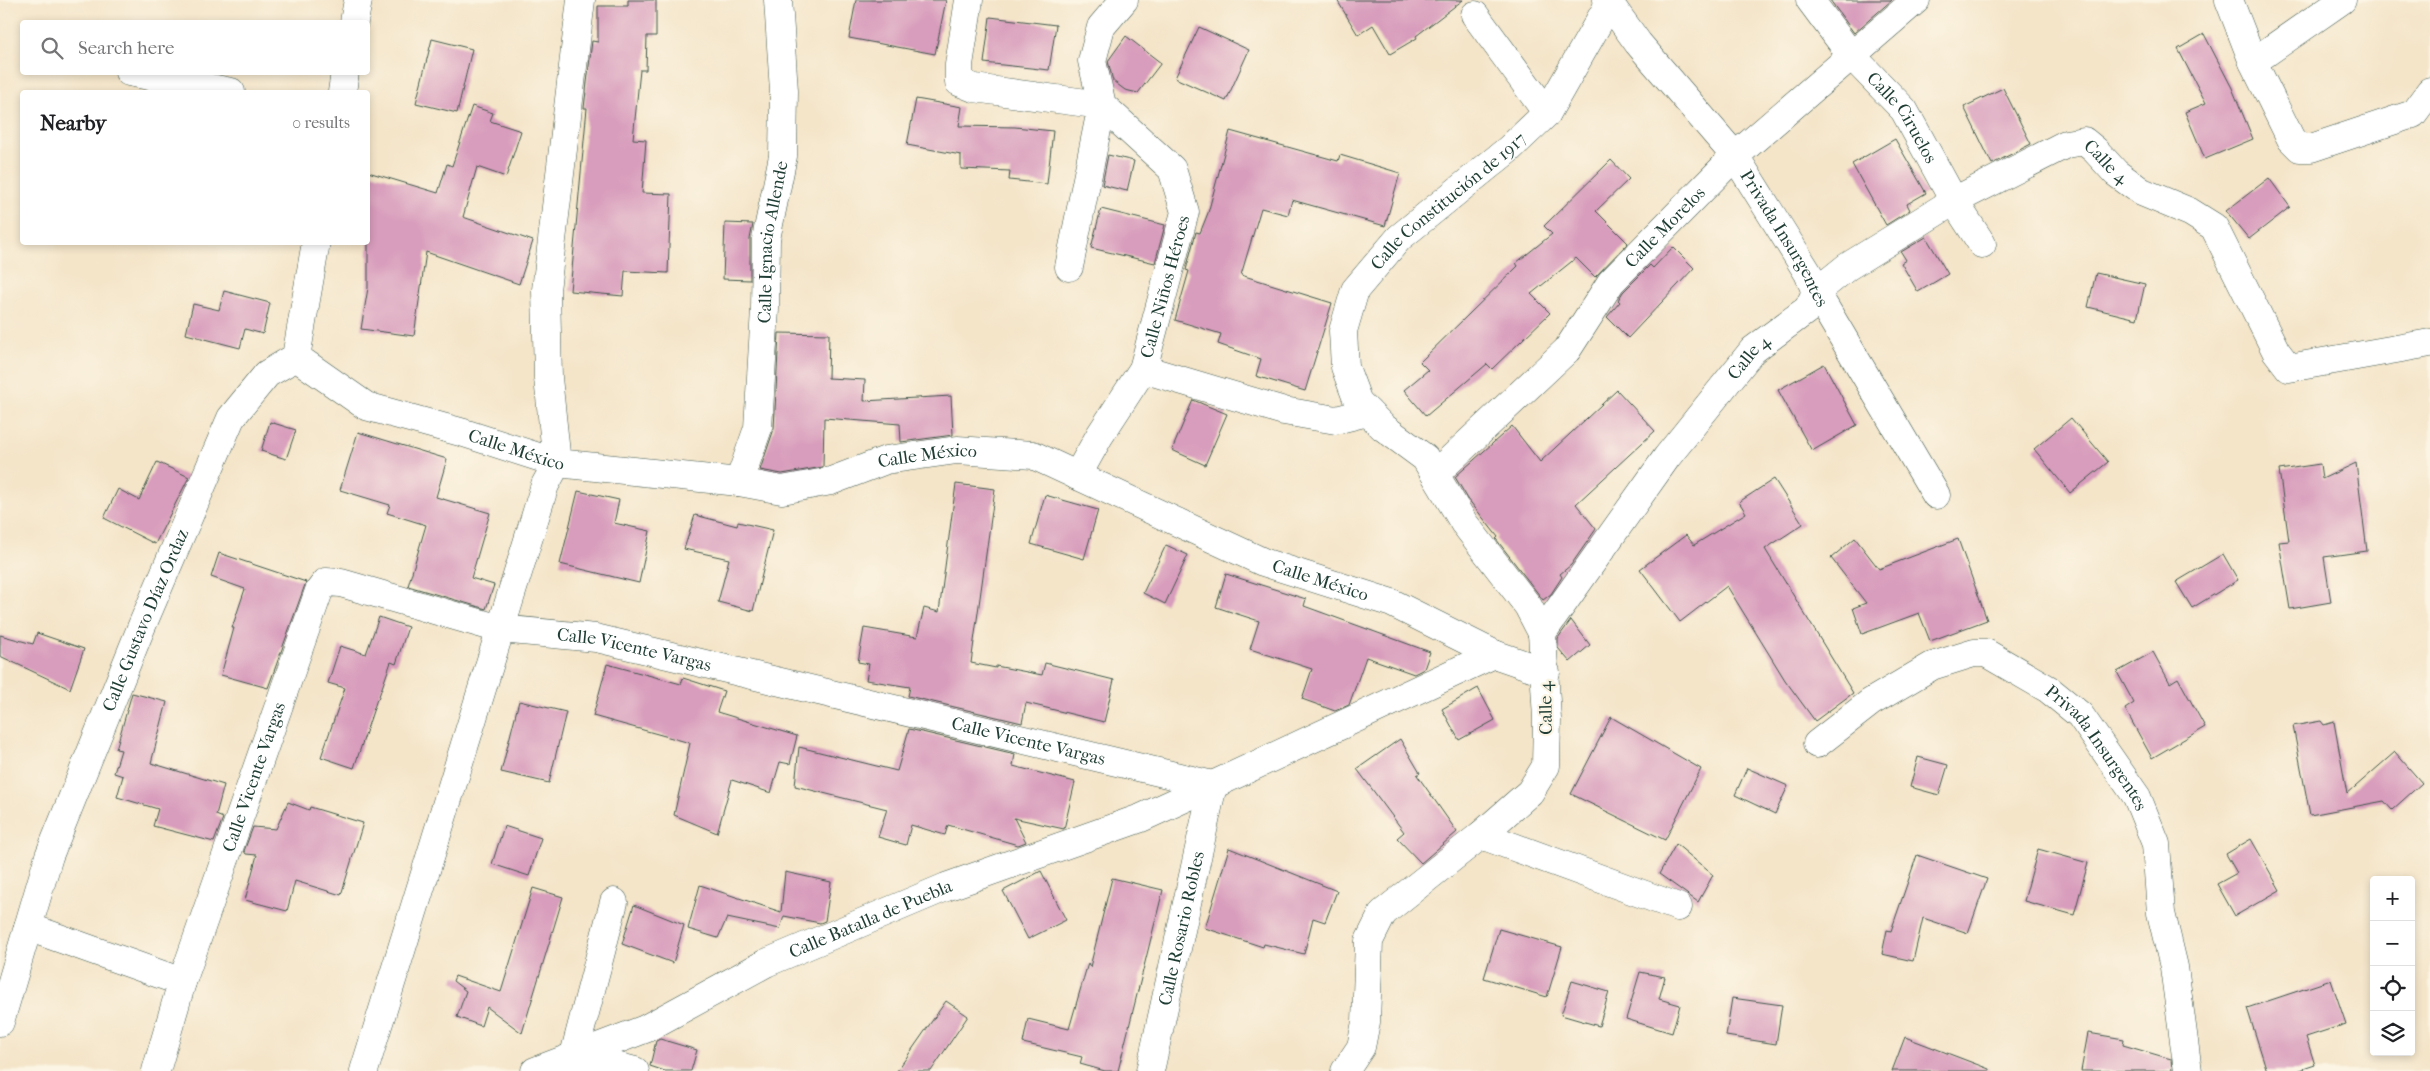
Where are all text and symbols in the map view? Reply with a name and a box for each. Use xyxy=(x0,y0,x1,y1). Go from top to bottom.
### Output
search box xyxy=(20,20,370,75)
icon: search xyxy=(38,34,66,62)
text: Search here xyxy=(78,37,174,59)
street label: Calle Ciruelos xyxy=(1863,68,1942,167)
text: Nearby xyxy=(40,111,106,135)
text: 0 results xyxy=(292,113,350,132)
street label: Calle Constitución de 1917 xyxy=(1366,128,1531,274)
street label: Calle 4 xyxy=(2080,135,2132,189)
street label: Calle Ignacio Allende xyxy=(754,159,792,324)
street label: Privada Insurgentes xyxy=(1736,166,1833,311)
street label: Calle Morelos xyxy=(1621,182,1710,272)
street label: Calle Niños Héroes xyxy=(1136,213,1194,360)
street label: Calle 4 xyxy=(1723,330,1775,384)
street label: Calle México xyxy=(466,425,565,474)
street label: Calle México xyxy=(875,439,978,473)
street label: Calle Gustavo Díaz Ordaz xyxy=(98,526,193,714)
street label: Calle México xyxy=(1270,555,1371,605)
street label: Calle Vicente Vargas xyxy=(556,624,714,676)
street label: Privada Insurgentes xyxy=(2041,680,2152,814)
street label: Calle 4 xyxy=(1535,681,1557,735)
street label: Calle Vicente Vargas xyxy=(218,699,290,855)
street label: Calle Vicente Vargas xyxy=(949,713,1108,770)
street label: Calle Rosario Robles xyxy=(1154,849,1209,1008)
street label: Calle Batalla de Puebla xyxy=(786,875,955,963)
map controls xyxy=(2370,876,2415,1056)
button: + xyxy=(2370,876,2415,921)
button: − xyxy=(2370,921,2415,966)
button: locate xyxy=(2370,966,2415,1011)
button: layers xyxy=(2370,1011,2415,1056)

